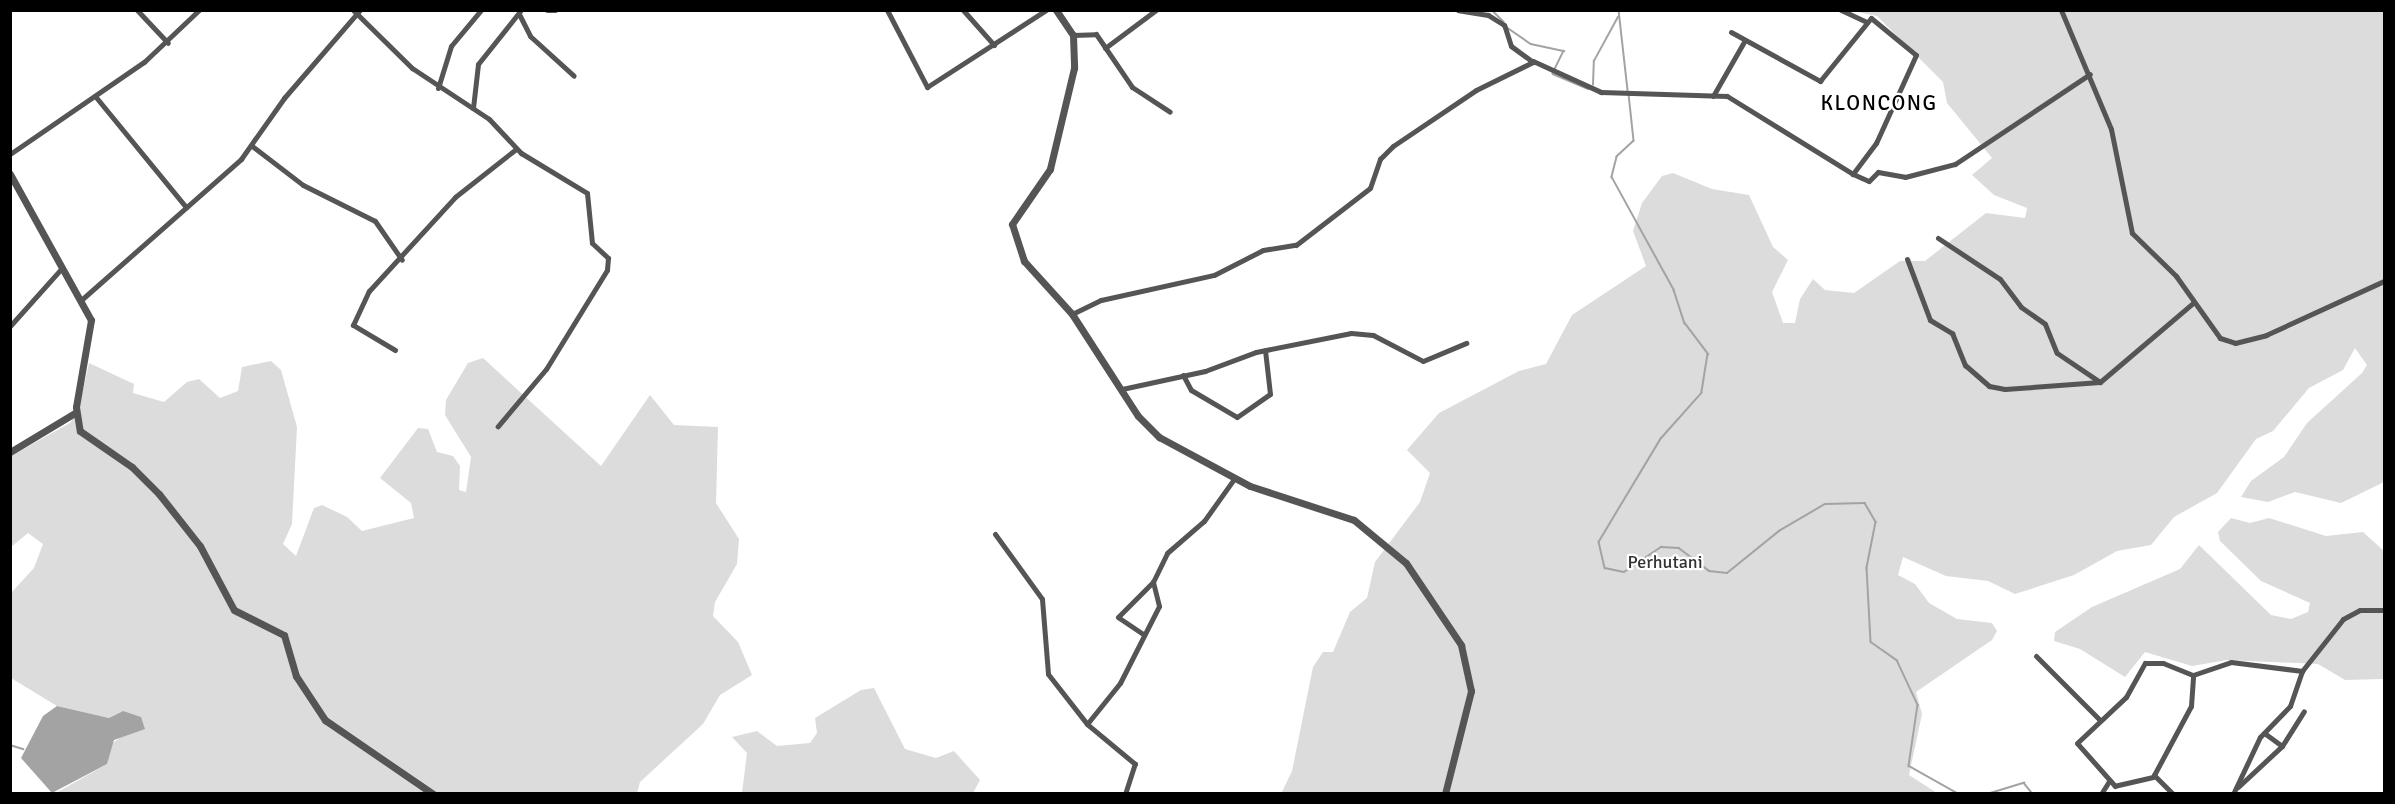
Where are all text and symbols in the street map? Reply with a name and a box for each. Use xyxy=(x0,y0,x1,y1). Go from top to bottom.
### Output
district label: KLONCONG xyxy=(1820,90,1938,116)
park label: Perhutani xyxy=(1627,551,1703,573)

